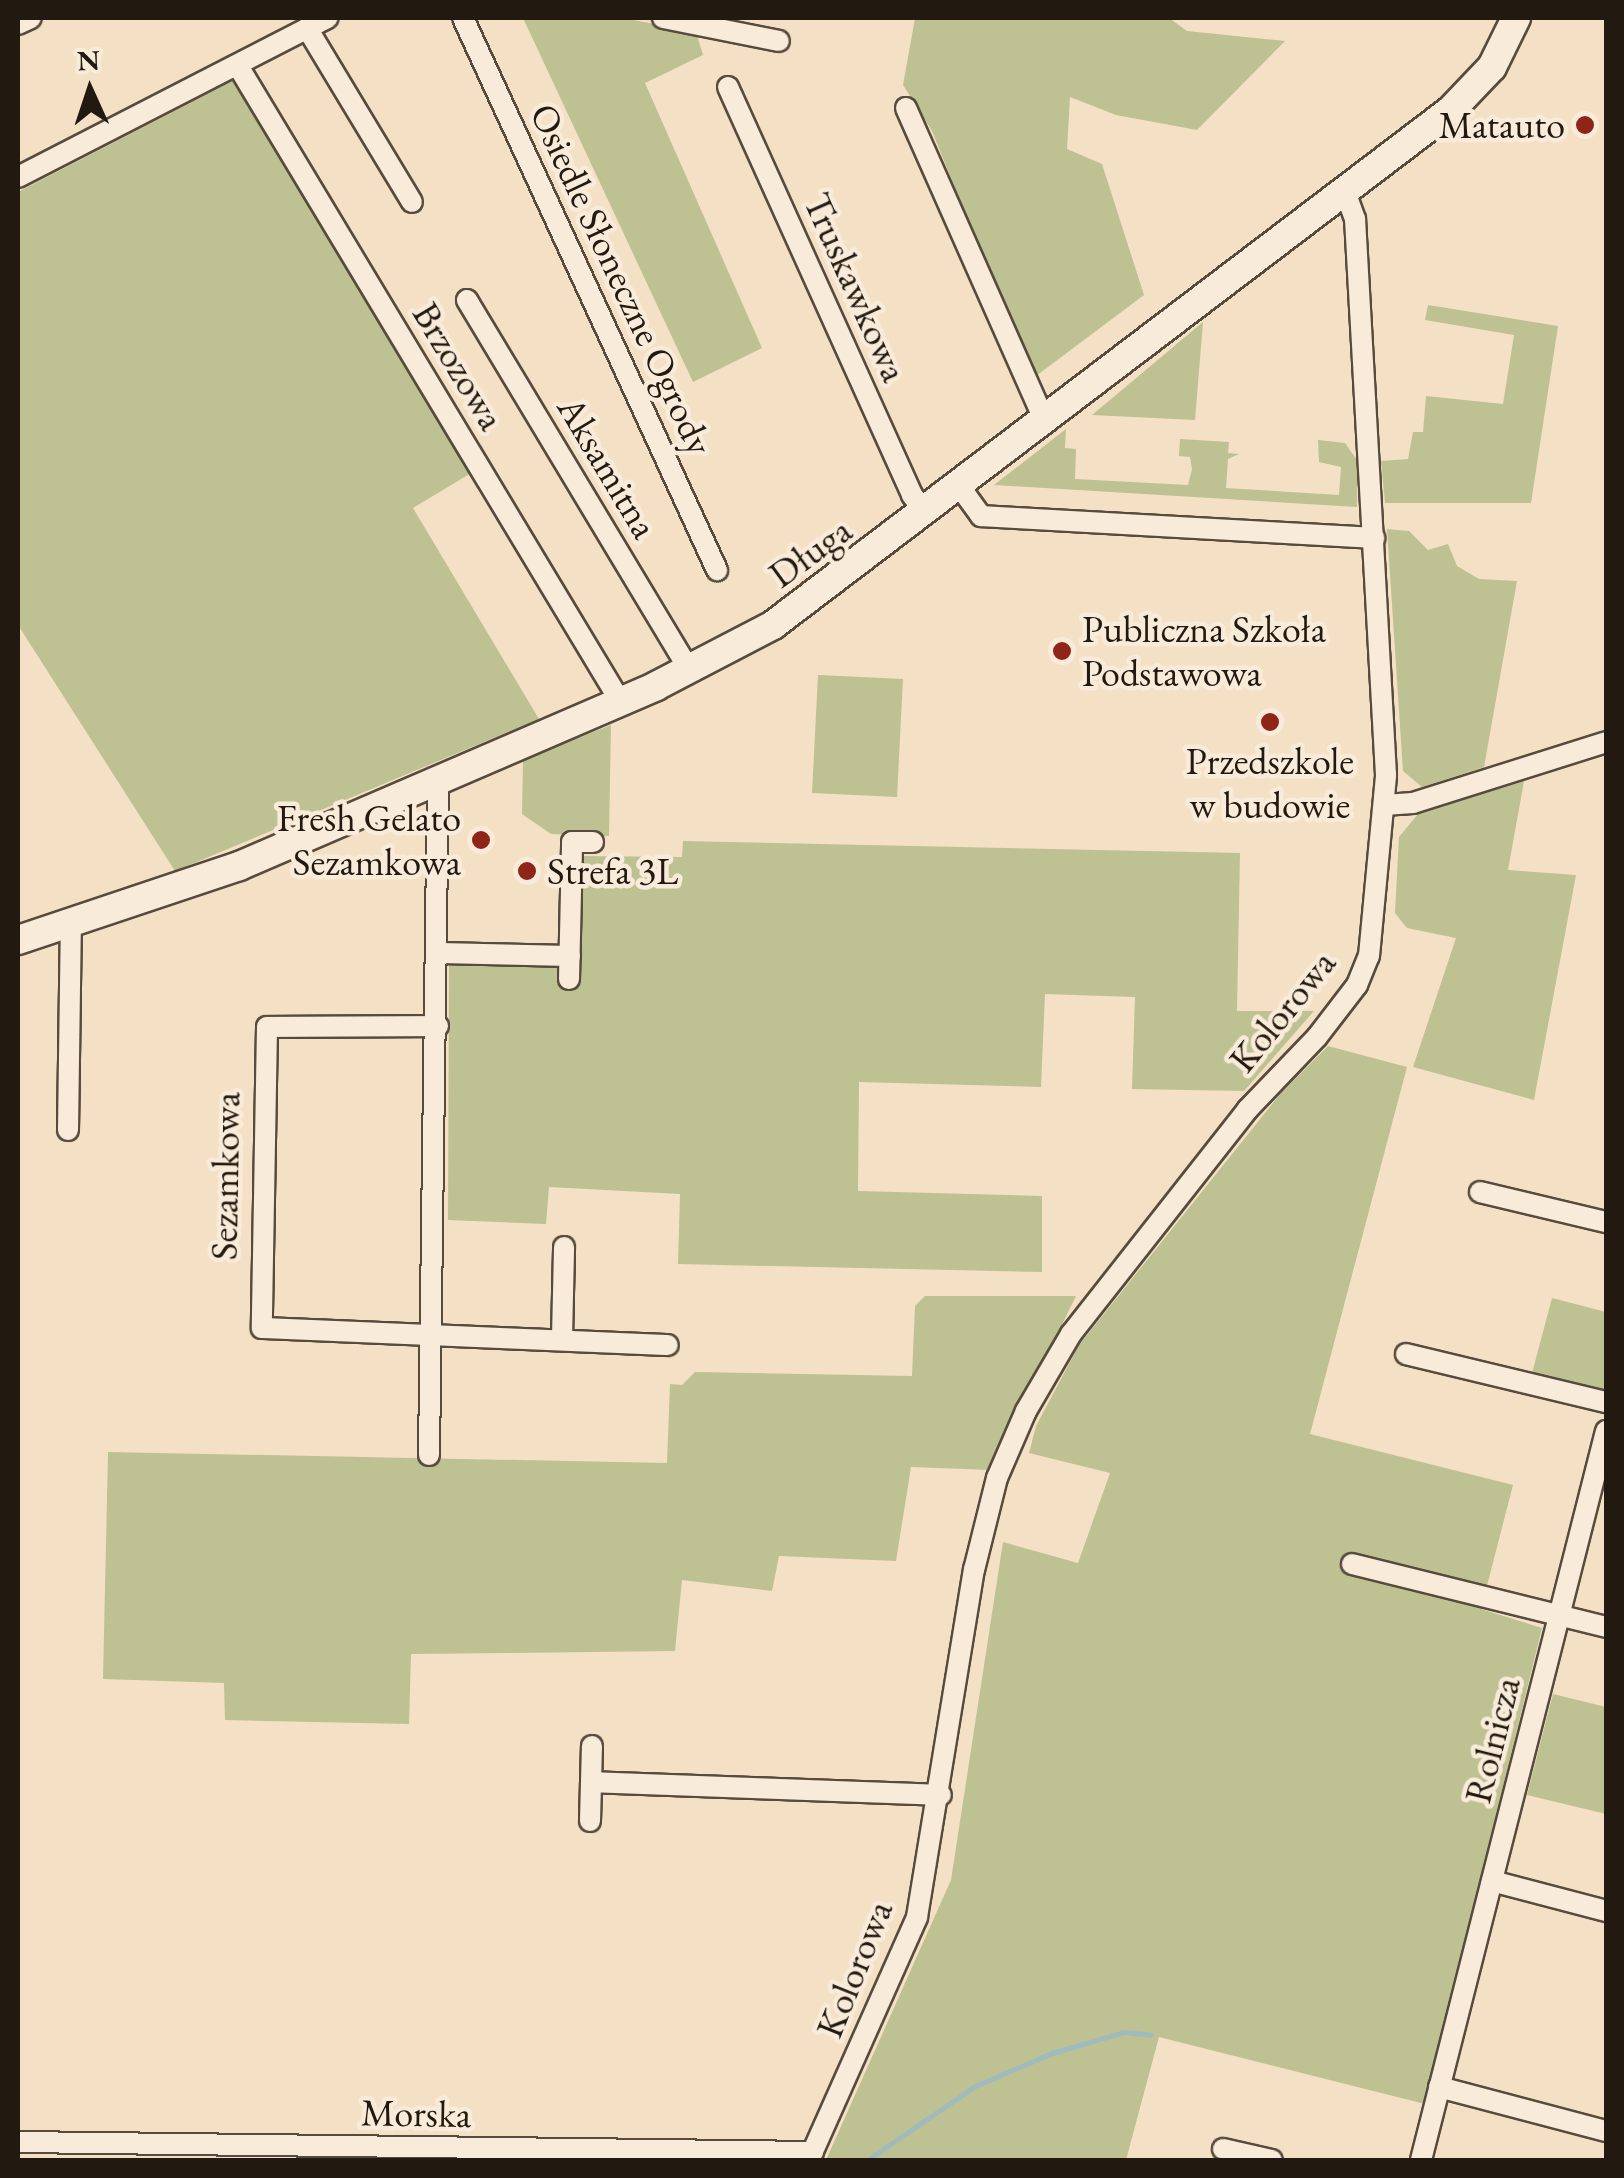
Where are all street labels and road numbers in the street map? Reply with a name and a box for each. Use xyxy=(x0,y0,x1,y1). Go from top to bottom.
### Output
street label: Osiedle Słoneczne Ogrody xyxy=(521,96,723,462)
street label: Truskawkowa xyxy=(794,186,918,388)
street label: Brzozowa xyxy=(403,294,515,438)
street label: Aksamitna xyxy=(548,388,668,546)
street label: Długa xyxy=(760,507,860,597)
street label: Kolorowa xyxy=(1219,941,1345,1081)
street label: Sezamkowa xyxy=(201,1092,249,1260)
street label: Rolnicza xyxy=(1454,1672,1530,1808)
street label: Kolorowa xyxy=(806,1894,902,2044)
street label: Morska xyxy=(360,2089,472,2137)

